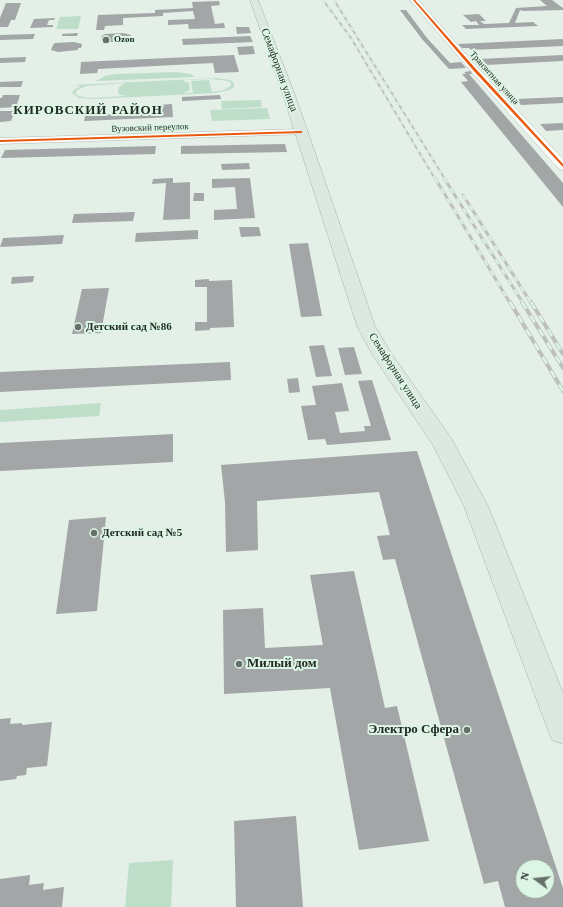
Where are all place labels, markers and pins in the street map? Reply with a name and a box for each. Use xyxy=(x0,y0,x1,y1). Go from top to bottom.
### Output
marker: Ozon xyxy=(101,35,111,45)
place label: Ozon xyxy=(114,35,135,45)
place label: Детский сад №86 xyxy=(86,320,172,334)
marker: Детский сад №86 xyxy=(73,322,83,332)
place label: Детский сад №5 xyxy=(102,526,182,540)
marker: Детский сад №5 xyxy=(89,528,99,538)
place label: Милый дом xyxy=(247,656,317,672)
marker: Милый дом xyxy=(234,659,244,669)
place label: Электро Сфера xyxy=(368,722,459,738)
marker: Электро Сфера xyxy=(462,725,472,735)

